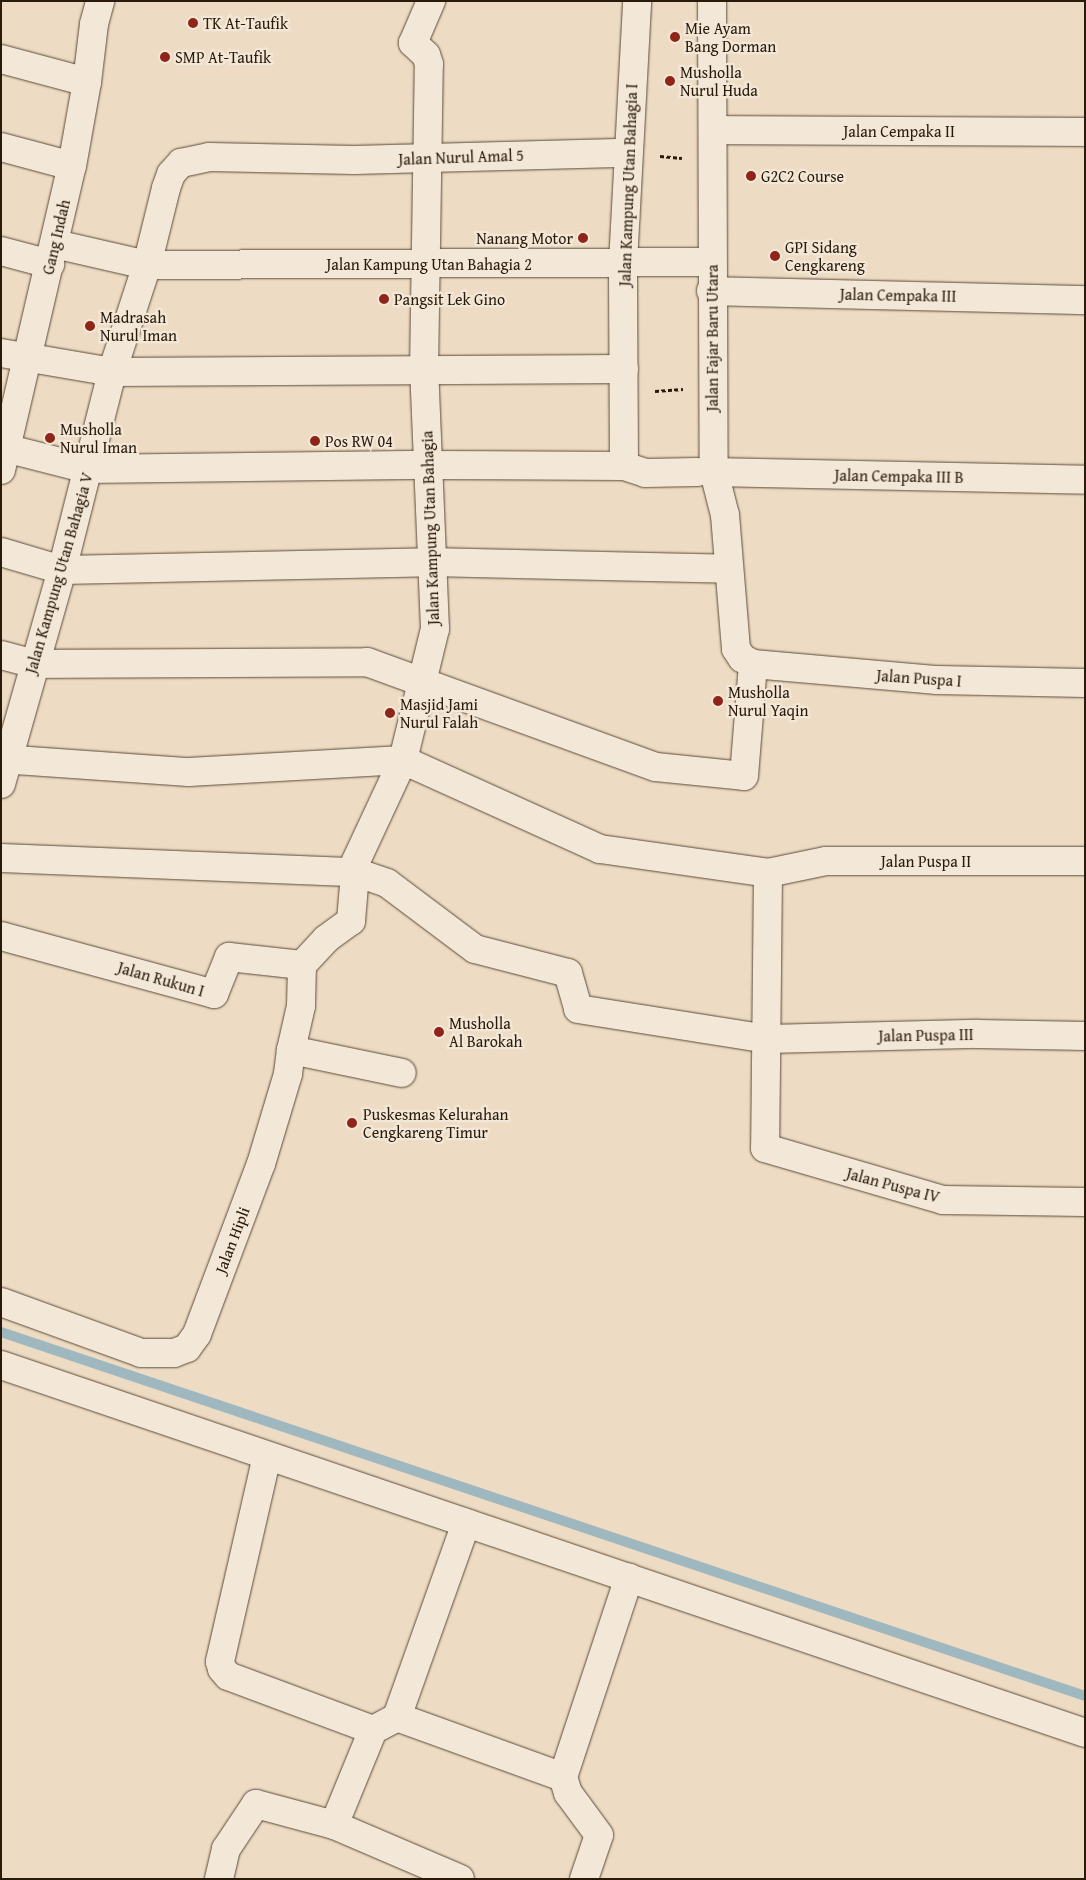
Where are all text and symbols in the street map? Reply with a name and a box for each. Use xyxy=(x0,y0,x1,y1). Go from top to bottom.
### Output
place label: TK At-Taufik xyxy=(203,13,288,33)
marker: TK At-Taufik xyxy=(187,17,199,29)
place label: Mie Ayam Bang Dorman xyxy=(685,18,776,56)
marker: Mie Ayam Bang Dorman xyxy=(669,31,681,43)
place label: SMP At-Taufik xyxy=(175,47,271,67)
marker: SMP At-Taufik xyxy=(159,51,171,63)
place label: Musholla Nurul Huda xyxy=(680,62,758,100)
marker: Musholla Nurul Huda xyxy=(664,75,676,87)
street label: Jalan Kampung Utan Bahagia I xyxy=(615,83,641,287)
street label: Jalan Cempaka II xyxy=(843,121,955,141)
street label: Jalan Nurul Amal 5 xyxy=(398,145,524,169)
place label: G2C2 Course xyxy=(761,166,844,186)
marker: G2C2 Course xyxy=(745,170,757,182)
street label: Gang Indah xyxy=(38,198,74,276)
place label: Nanang Motor xyxy=(476,228,573,248)
marker: Nanang Motor xyxy=(577,232,589,244)
place label: GPI Sidang Cengkareng xyxy=(785,237,865,275)
marker: GPI Sidang Cengkareng xyxy=(769,250,781,262)
street label: Jalan Kampung Utan Bahagia 2 xyxy=(326,254,532,274)
street label: Jalan Fajar Baru Utara xyxy=(702,264,722,412)
street label: Jalan Cempaka III xyxy=(840,284,956,306)
place label: Pangsit Lek Gino xyxy=(394,289,505,309)
marker: Pangsit Lek Gino xyxy=(378,293,390,305)
place label: Madrasah Nurul Iman xyxy=(100,307,177,345)
marker: Madrasah Nurul Iman xyxy=(84,320,96,332)
place label: Musholla Nurul Iman xyxy=(60,419,137,457)
street label: Jalan Kampung Utan Bahagia xyxy=(417,430,443,626)
place label: Pos RW 04 xyxy=(325,431,393,451)
marker: Musholla Nurul Iman xyxy=(44,432,56,444)
marker: Pos RW 04 xyxy=(309,435,321,447)
street label: Jalan Cempaka III B xyxy=(834,465,964,487)
street label: Jalan Kampung Utan Bahagia V xyxy=(21,470,97,676)
street label: Jalan Puspa I xyxy=(876,665,962,691)
place label: Musholla Nurul Yaqin xyxy=(728,682,809,720)
place label: Masjid Jami Nurul Falah xyxy=(400,694,478,732)
marker: Musholla Nurul Yaqin xyxy=(712,695,724,707)
marker: Masjid Jami Nurul Falah xyxy=(384,707,396,719)
street label: Jalan Puspa II xyxy=(881,851,971,871)
street label: Jalan Rukun I xyxy=(115,957,207,1001)
place label: Musholla Al Barokah xyxy=(449,1013,523,1051)
street label: Jalan Puspa III xyxy=(878,1025,974,1045)
marker: Musholla Al Barokah xyxy=(433,1026,445,1038)
place label: Puskesmas Kelurahan Cengkareng Timur xyxy=(363,1104,508,1142)
marker: Puskesmas Kelurahan Cengkareng Timur xyxy=(345,1116,359,1130)
street label: Jalan Puspa IV xyxy=(844,1163,942,1207)
street label: Jalan Hipli xyxy=(211,1204,253,1276)

